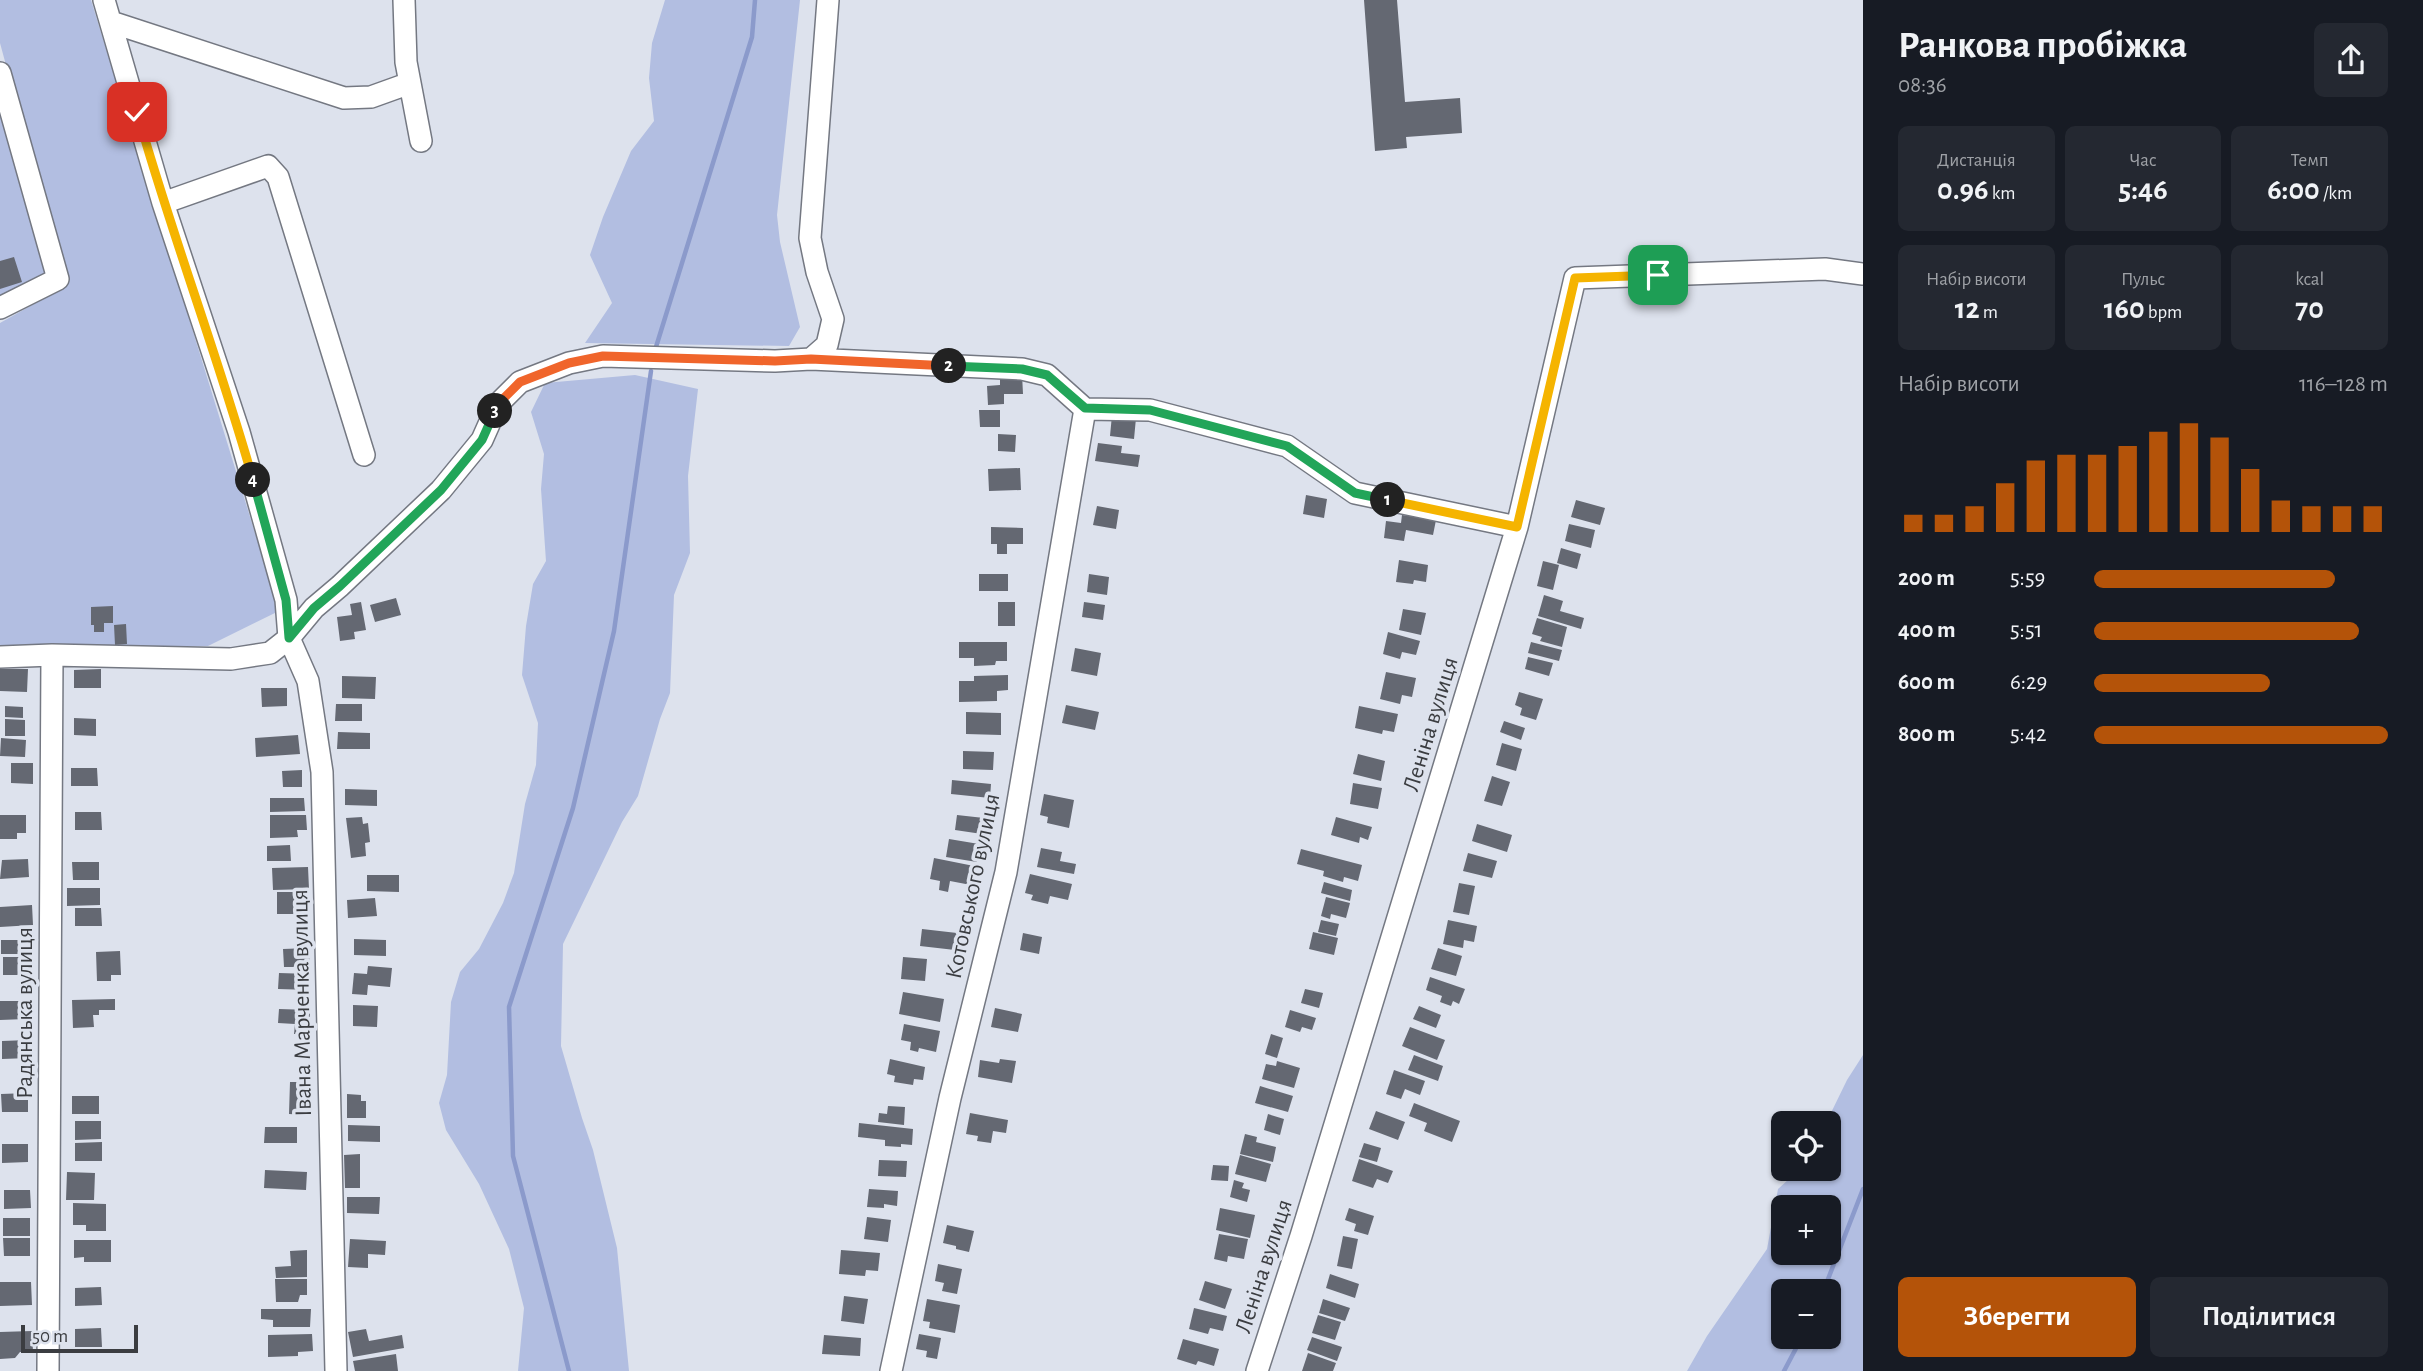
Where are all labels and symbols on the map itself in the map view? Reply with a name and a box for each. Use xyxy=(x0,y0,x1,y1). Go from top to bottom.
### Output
pin xyxy=(107,82,167,142)
pin xyxy=(1628,245,1688,305)
pin: 2 xyxy=(932,348,967,384)
pin: 3 xyxy=(477,394,512,428)
pin: 4 xyxy=(236,462,270,498)
pin: 1 xyxy=(1370,482,1406,518)
street label: Леніна вулиця xyxy=(1399,654,1463,794)
street label: Котовського вулиця xyxy=(942,791,1004,981)
street label: Івана Марченка вулиця xyxy=(288,889,316,1117)
street label: Радянська вулиця xyxy=(13,927,37,1099)
street label: Леніна вулиця xyxy=(1231,1197,1297,1336)
scale bar xyxy=(21,1322,138,1354)

